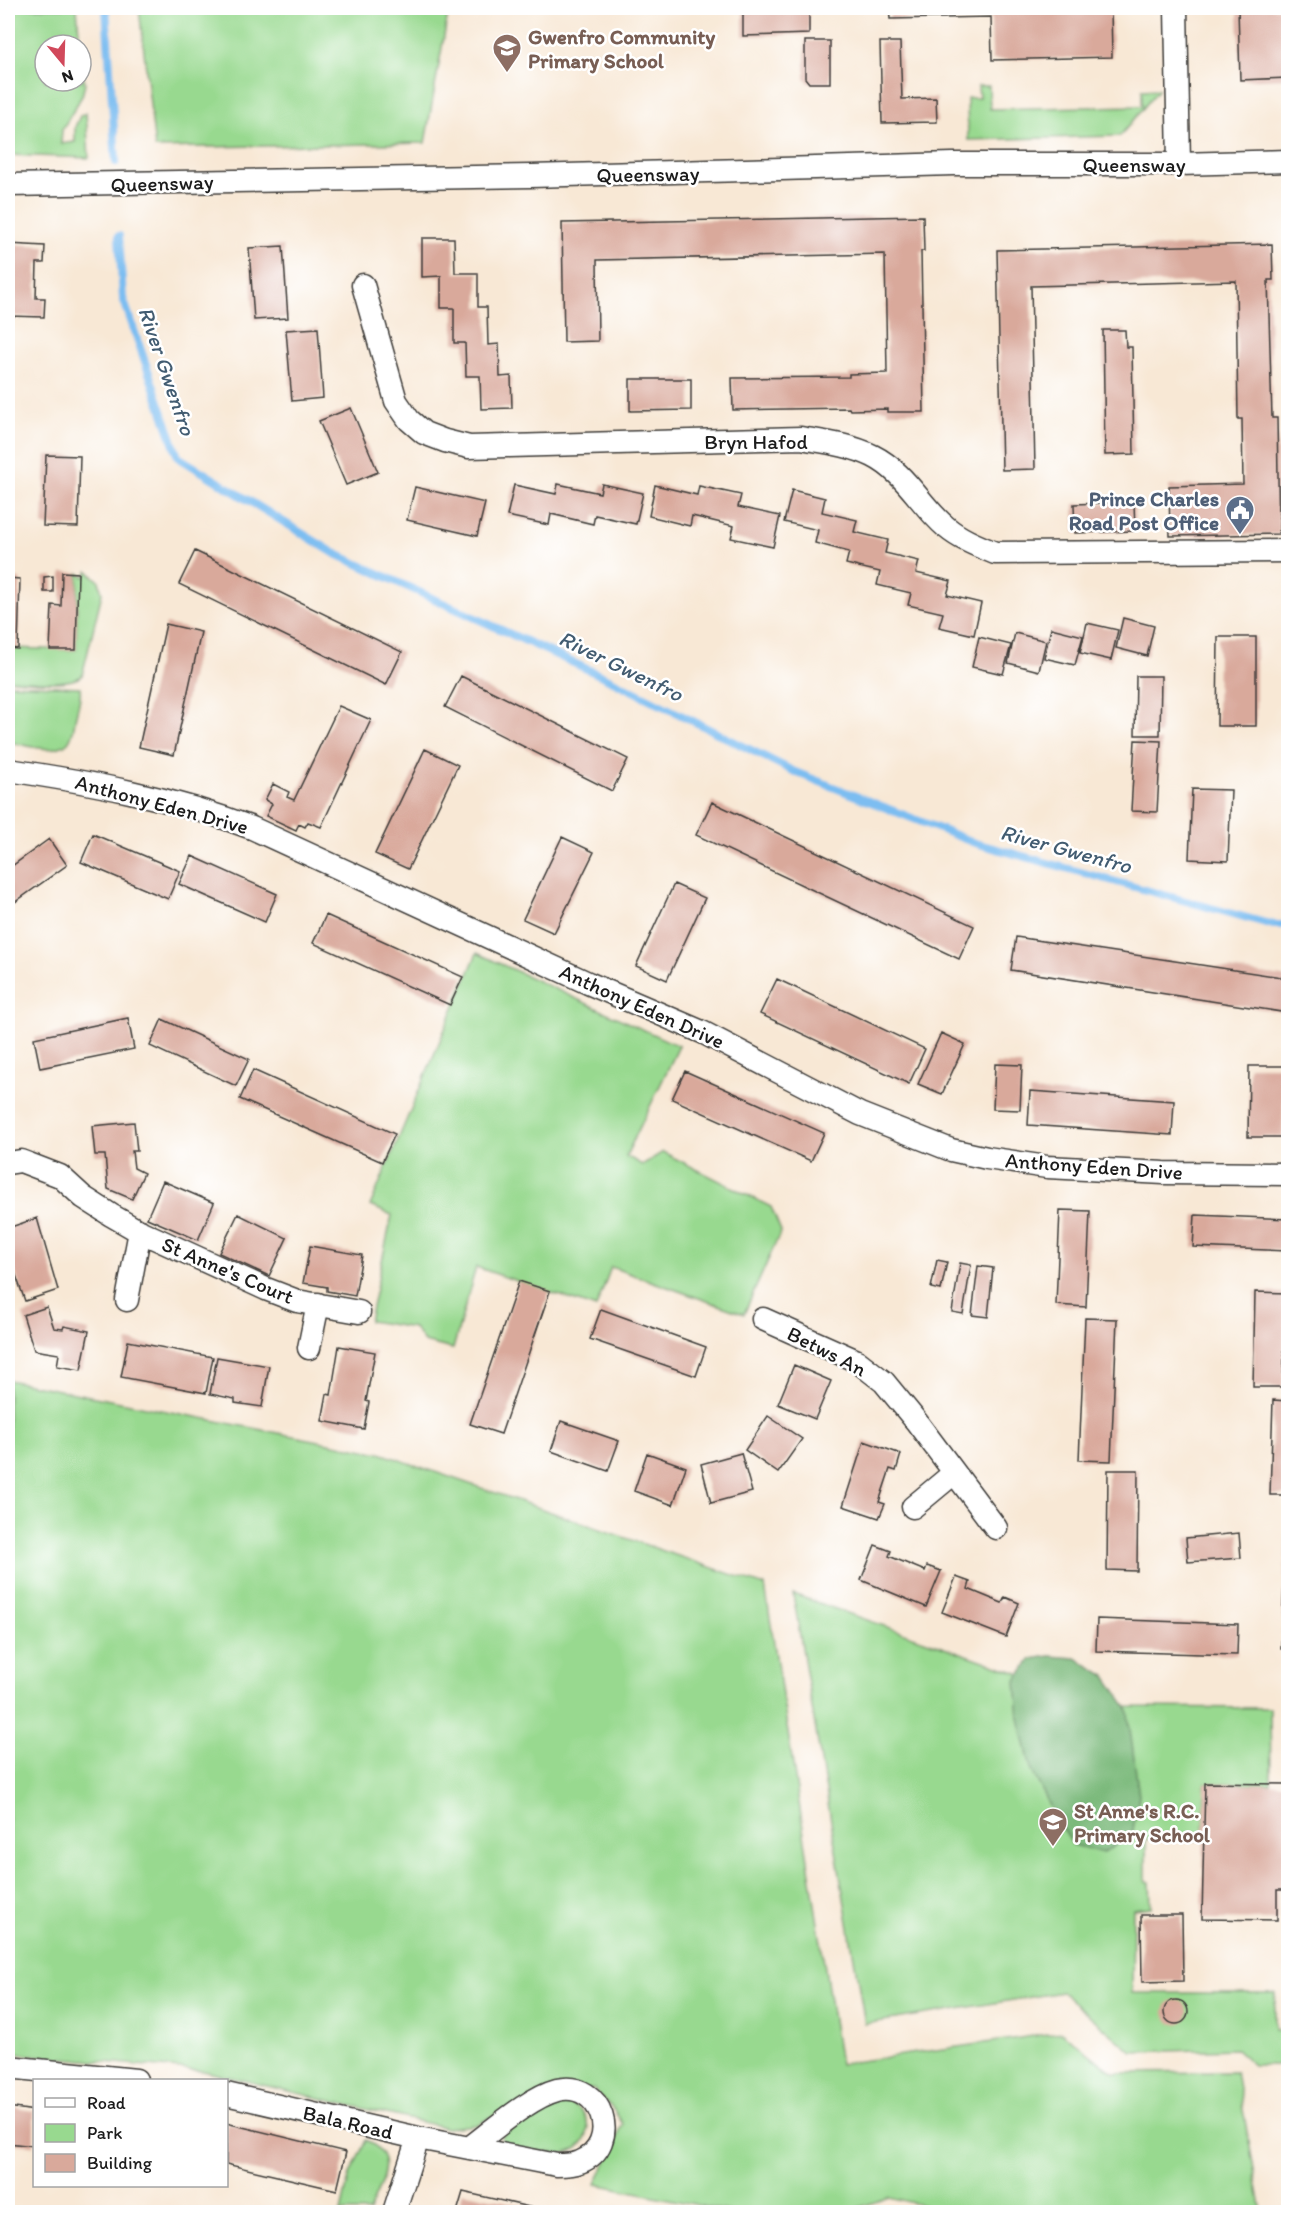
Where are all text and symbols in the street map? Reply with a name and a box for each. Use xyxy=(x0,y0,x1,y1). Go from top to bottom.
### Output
place label: Gwenfro Community Primary School xyxy=(528,24,716,74)
school or university icon: Gwenfro Community Primary School xyxy=(491,32,523,74)
north arrow xyxy=(33,33,93,93)
text: N xyxy=(60,66,76,87)
street label: Queensway xyxy=(1082,152,1186,177)
street label: Queensway xyxy=(596,161,700,187)
street label: Queensway xyxy=(110,169,214,197)
water label: River Gwenfro xyxy=(132,303,202,440)
street label: Bryn Hafod xyxy=(704,429,808,454)
place label: Prince Charles Road Post Office xyxy=(1069,486,1219,535)
public building icon: Prince Charles Road Post Office xyxy=(1224,494,1256,536)
water label: River Gwenfro xyxy=(555,624,688,708)
street label: Anthony Eden Drive xyxy=(73,769,251,839)
water label: River Gwenfro xyxy=(998,819,1135,880)
street label: Anthony Eden Drive xyxy=(556,958,728,1054)
street label: Anthony Eden Drive xyxy=(1004,1147,1184,1185)
street label: St Anne's Court xyxy=(158,1231,298,1309)
street label: Betws An xyxy=(783,1321,871,1382)
place label: St Anne's R.C. Primary School xyxy=(1074,1798,1211,1848)
school or university icon: St Anne's R.C. Primary School xyxy=(1037,1806,1069,1848)
legend xyxy=(33,2079,228,2187)
text: Road xyxy=(87,2092,126,2114)
street label: Bala Road xyxy=(301,2100,395,2144)
text: Park xyxy=(87,2122,122,2144)
text: Building xyxy=(87,2152,153,2174)

